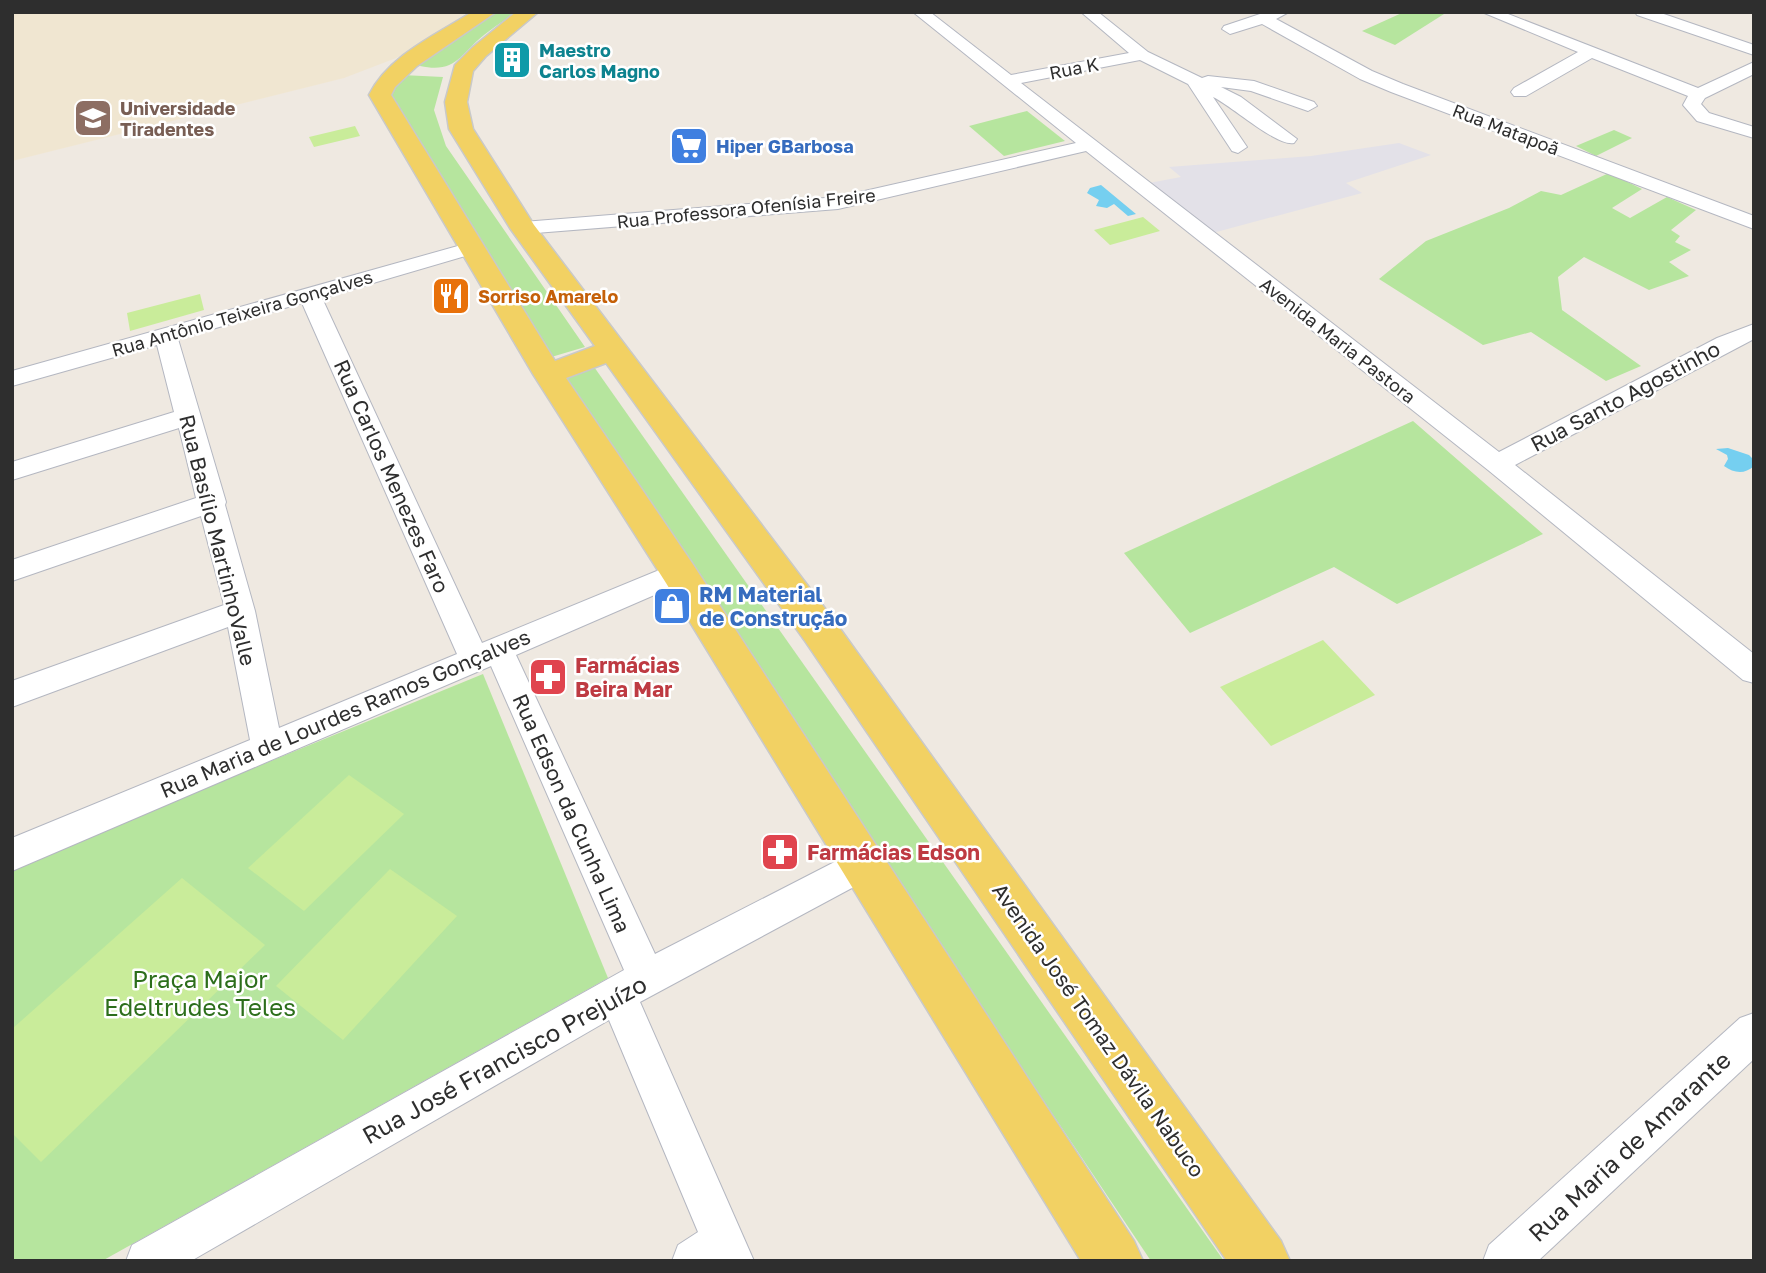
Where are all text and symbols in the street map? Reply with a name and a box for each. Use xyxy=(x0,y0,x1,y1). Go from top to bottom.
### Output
building icon: Maestro Carlos Magno xyxy=(491,39,533,81)
place label: Maestro Carlos Magno xyxy=(539,39,660,82)
street label: Rua K xyxy=(1047,52,1101,84)
school or university icon: Universidade Tiradentes xyxy=(72,97,114,139)
place label: Universidade Tiradentes xyxy=(120,97,236,140)
street label: Rua Matapoã xyxy=(1450,99,1562,159)
supermarket icon: Hiper GBarbosa xyxy=(668,125,710,167)
place label: Hiper GBarbosa xyxy=(716,135,854,157)
street label: Rua Professora Ofenísia Freire xyxy=(616,183,876,233)
street label: Rua Antônio Teixeira Gonçalves xyxy=(109,265,375,361)
street label: Avenida Maria Pastora xyxy=(1256,272,1420,408)
restaurant icon: Sorriso Amarelo xyxy=(430,275,472,317)
place label: Sorriso Amarelo xyxy=(478,285,618,307)
street label: Rua Santo Agostinho xyxy=(1526,335,1724,457)
street label: Rua Carlos Menezes Faro xyxy=(329,355,455,597)
street label: Rua Basílio MartinhoValle xyxy=(174,412,262,668)
place label: RM Material de Construção xyxy=(699,581,847,631)
shop icon: RM Material de Construção xyxy=(651,585,693,627)
street label: Rua Maria de Lourdes Ramos Gonçalves xyxy=(156,623,534,803)
place label: Farmácias Beira Mar xyxy=(575,652,680,702)
pharmacy icon: Farmácias Beira Mar xyxy=(527,656,569,698)
street label: Rua Edson da Cunha Lima xyxy=(507,689,637,937)
pharmacy icon: Farmácias Edson xyxy=(759,831,801,873)
place label: Farmácias Edson xyxy=(807,839,980,865)
street label: Avenida José Tomaz Dávila Nabuco xyxy=(987,878,1211,1182)
park label: Praça Major Edeltrudes Teles xyxy=(104,964,296,1021)
street label: Rua José Francisco Prejuízo xyxy=(357,969,651,1149)
street label: Rua Maria de Amarante xyxy=(1522,1045,1736,1247)

